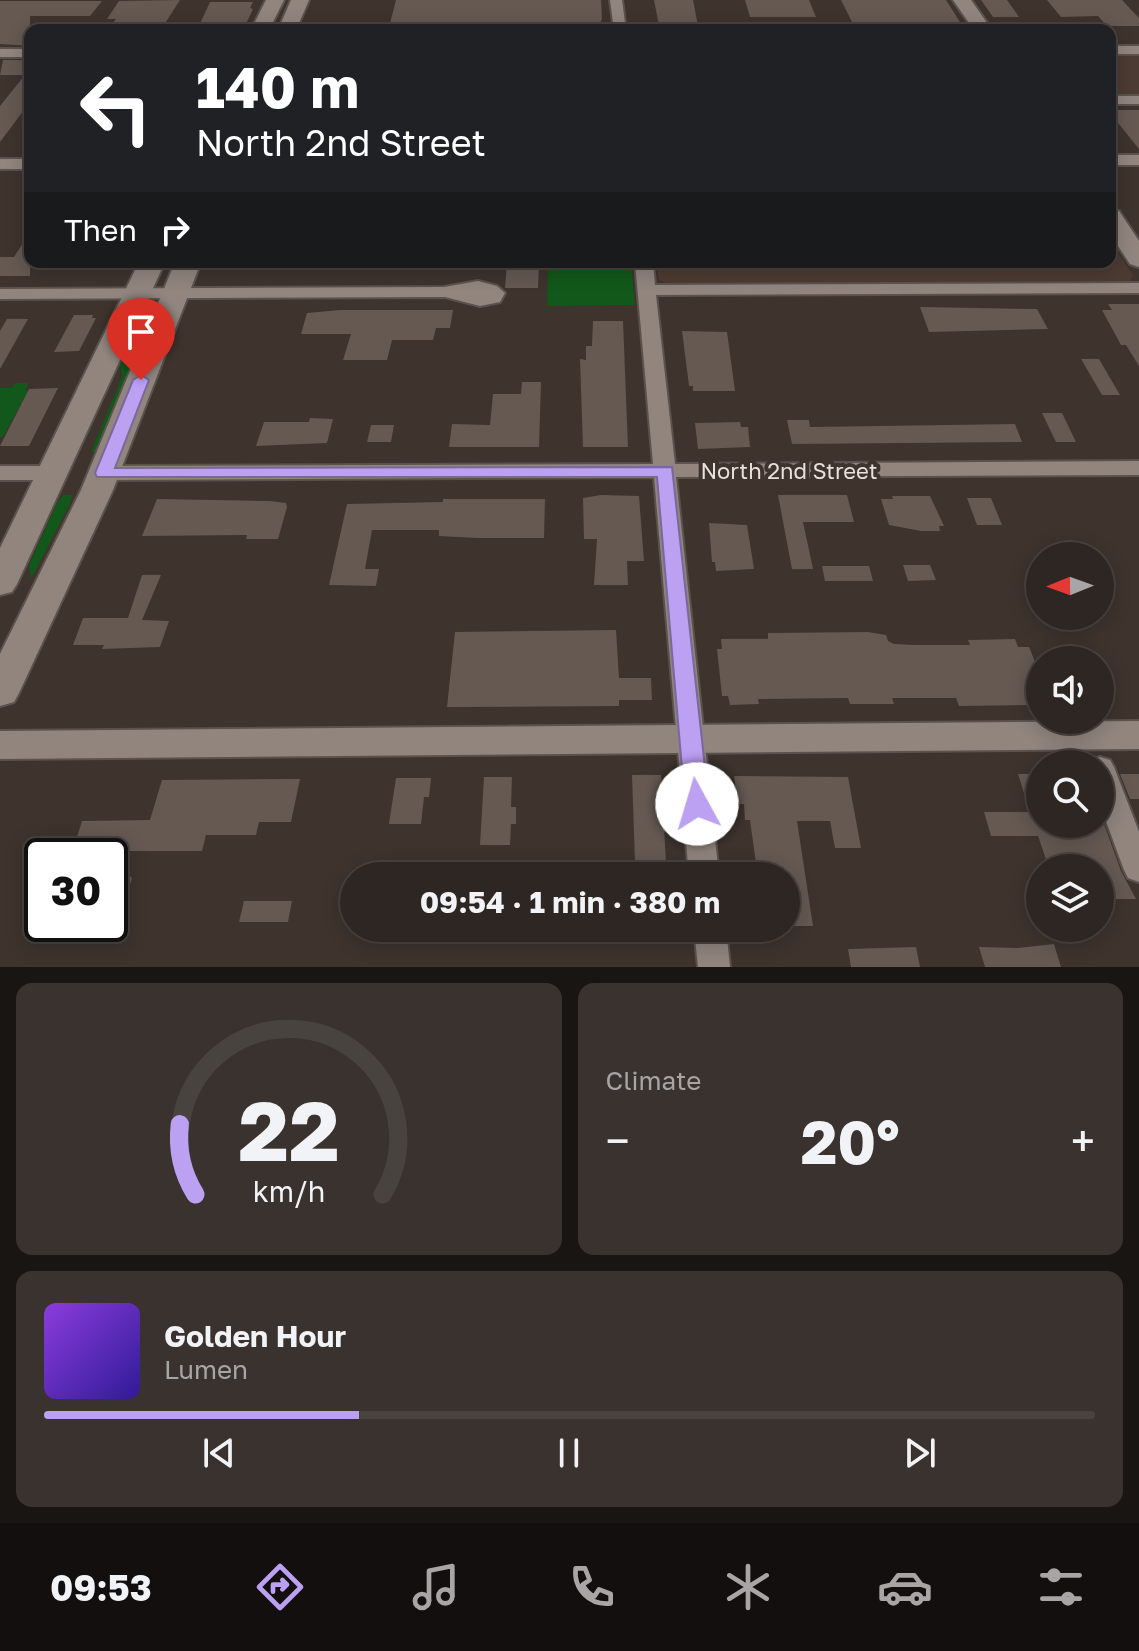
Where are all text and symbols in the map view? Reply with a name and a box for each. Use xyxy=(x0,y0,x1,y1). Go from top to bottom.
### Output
text: 140 m xyxy=(196,53,359,120)
icon: left xyxy=(64,56,168,160)
text: North 2nd Street xyxy=(196,121,486,164)
icon: right xyxy=(153,208,197,252)
text: Then xyxy=(64,212,137,248)
pin xyxy=(107,298,175,380)
icon: arrive xyxy=(119,310,163,354)
street label: North 2nd Street xyxy=(700,457,878,484)
north arrow xyxy=(1026,542,1114,630)
map controls xyxy=(1026,542,1114,942)
button: sound xyxy=(1026,646,1114,734)
button: search xyxy=(1026,750,1114,838)
position arrow xyxy=(655,762,739,846)
speed limit sign: 30 xyxy=(24,838,128,942)
button: layers xyxy=(1026,854,1114,942)
text: 09:54 · 1 min · 380 m xyxy=(420,884,720,920)
text: Climate xyxy=(606,1065,701,1096)
text: 22 xyxy=(238,1079,340,1179)
text: 20° xyxy=(801,1105,900,1177)
text: − xyxy=(606,1114,630,1167)
text: + xyxy=(1071,1114,1095,1167)
text: km/h xyxy=(252,1174,325,1208)
text: Golden Hour xyxy=(164,1318,346,1354)
text: Lumen xyxy=(164,1354,248,1385)
icon: previous xyxy=(197,1431,241,1475)
icon: pause xyxy=(547,1431,591,1475)
icon: next xyxy=(898,1431,942,1475)
icon: directions xyxy=(252,1559,308,1615)
icon: music xyxy=(408,1559,464,1615)
icon: phone xyxy=(564,1559,620,1615)
icon: climate xyxy=(720,1559,776,1615)
icon: car xyxy=(877,1559,933,1615)
icon: filters xyxy=(1033,1559,1089,1615)
text: 09:53 xyxy=(50,1566,152,1609)

